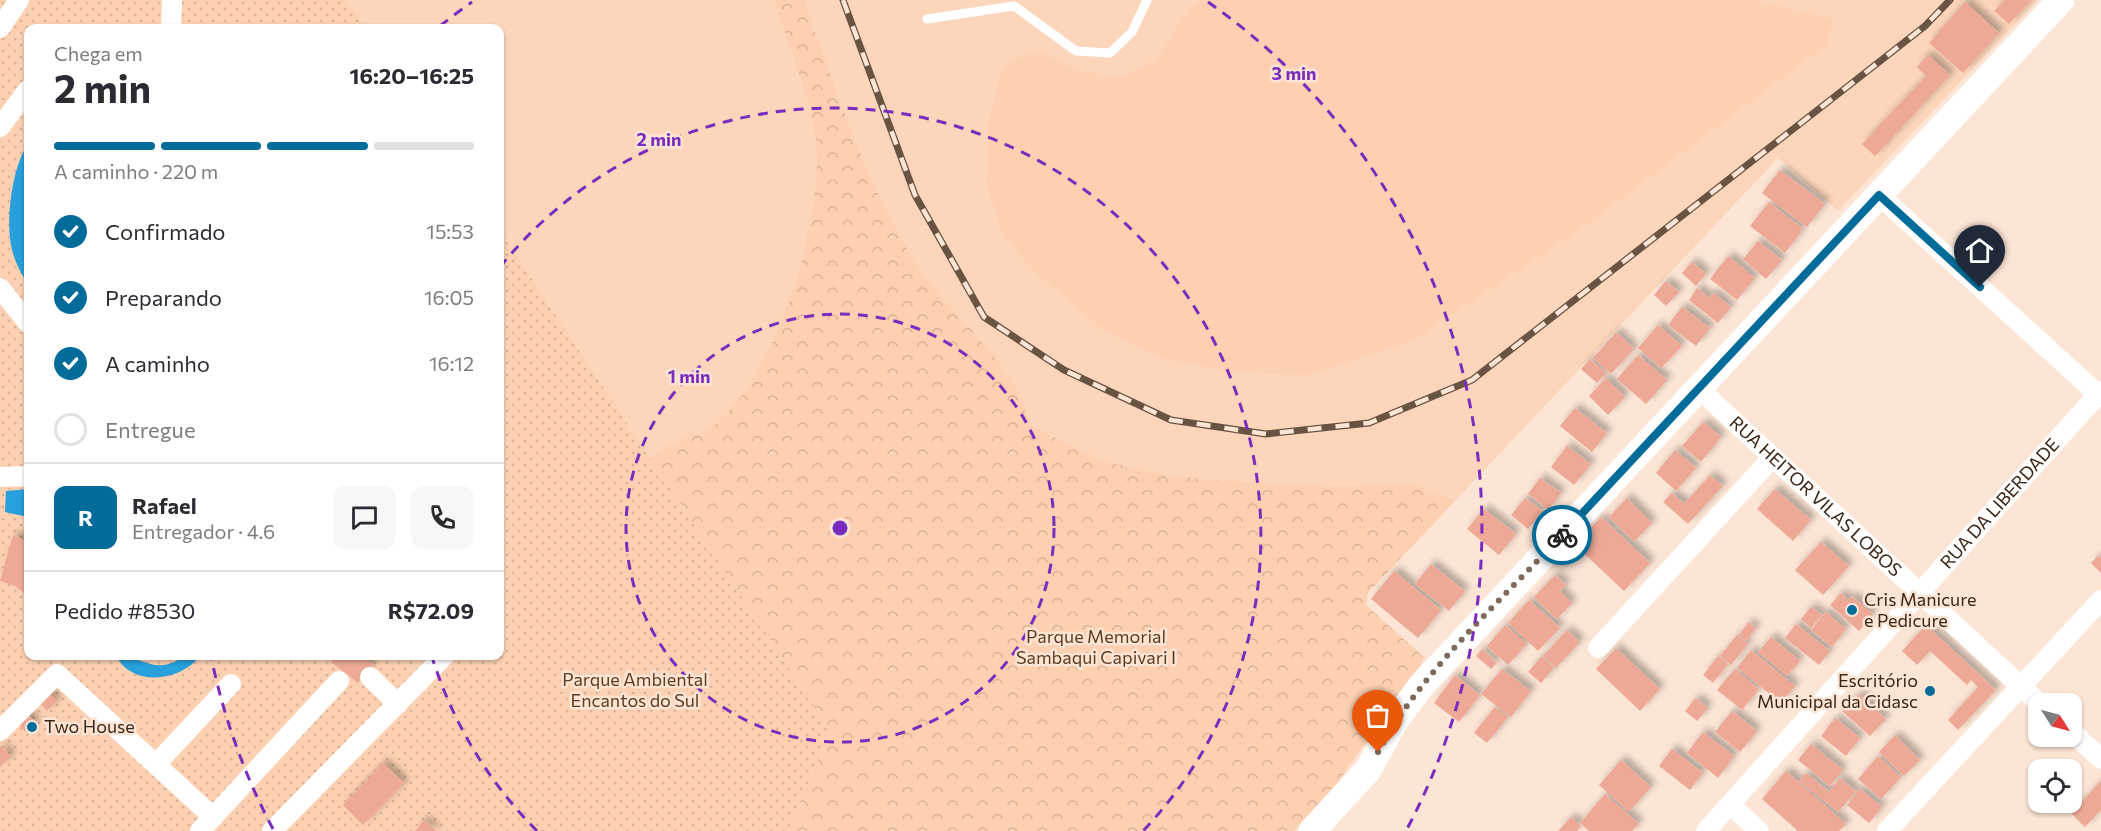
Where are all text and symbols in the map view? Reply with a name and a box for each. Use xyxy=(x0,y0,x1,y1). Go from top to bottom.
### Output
text: Chega em xyxy=(54,41,143,65)
text: 16:20–16:25 xyxy=(349,62,474,89)
text: 3 min xyxy=(1271,62,1317,84)
text: 2 min xyxy=(54,63,151,111)
text: 2 min xyxy=(637,128,681,150)
text: A caminho · 220 m xyxy=(54,159,218,183)
icon: check xyxy=(54,215,87,248)
text: Confirmado xyxy=(105,218,226,245)
text: 15:53 xyxy=(426,219,474,243)
pin xyxy=(1954,225,2005,287)
icon: home xyxy=(1963,234,1996,267)
icon: check xyxy=(54,281,87,314)
text: Preparando xyxy=(105,284,222,311)
text: 16:05 xyxy=(424,285,474,309)
icon: check xyxy=(54,347,87,380)
text: A caminho xyxy=(105,350,210,377)
text: 16:12 xyxy=(429,351,474,375)
text: 1 min xyxy=(668,365,710,387)
street label: RUA HEITOR VILAS LOBOS xyxy=(1726,411,1907,581)
text: Entregue xyxy=(105,416,196,443)
street label: RUA DA LIBERDADE xyxy=(1935,433,2063,573)
button: chat xyxy=(333,486,396,549)
button: phone xyxy=(411,486,474,549)
text: Rafael xyxy=(132,492,197,519)
text: R xyxy=(78,504,93,531)
courier xyxy=(1532,505,1592,565)
centre of rings xyxy=(830,518,850,538)
text: Entregador · 4.6 xyxy=(132,519,275,543)
icon: bike xyxy=(1546,519,1579,552)
place label: Cris Manicure e Pedicure xyxy=(1864,588,1977,631)
text: Pedido #8530 xyxy=(54,597,195,624)
text: R$72.09 xyxy=(388,597,474,624)
marker: Cris Manicure e Pedicure xyxy=(1845,603,1859,617)
park label: Parque Memorial Sambaqui Capivari I xyxy=(1016,625,1176,668)
park label: Parque Ambiental Encantos do Sul xyxy=(562,668,708,711)
place label: Escritório Municipal da Cidasc xyxy=(1757,669,1918,712)
marker: Escritório Municipal da Cidasc xyxy=(1923,684,1937,698)
pin xyxy=(1352,690,1403,752)
north arrow xyxy=(2028,693,2082,747)
map controls xyxy=(2028,693,2082,813)
icon: bag xyxy=(1361,699,1394,732)
place label: Two House xyxy=(44,715,135,737)
marker: Two House xyxy=(25,720,39,734)
button: locate xyxy=(2028,759,2082,813)

